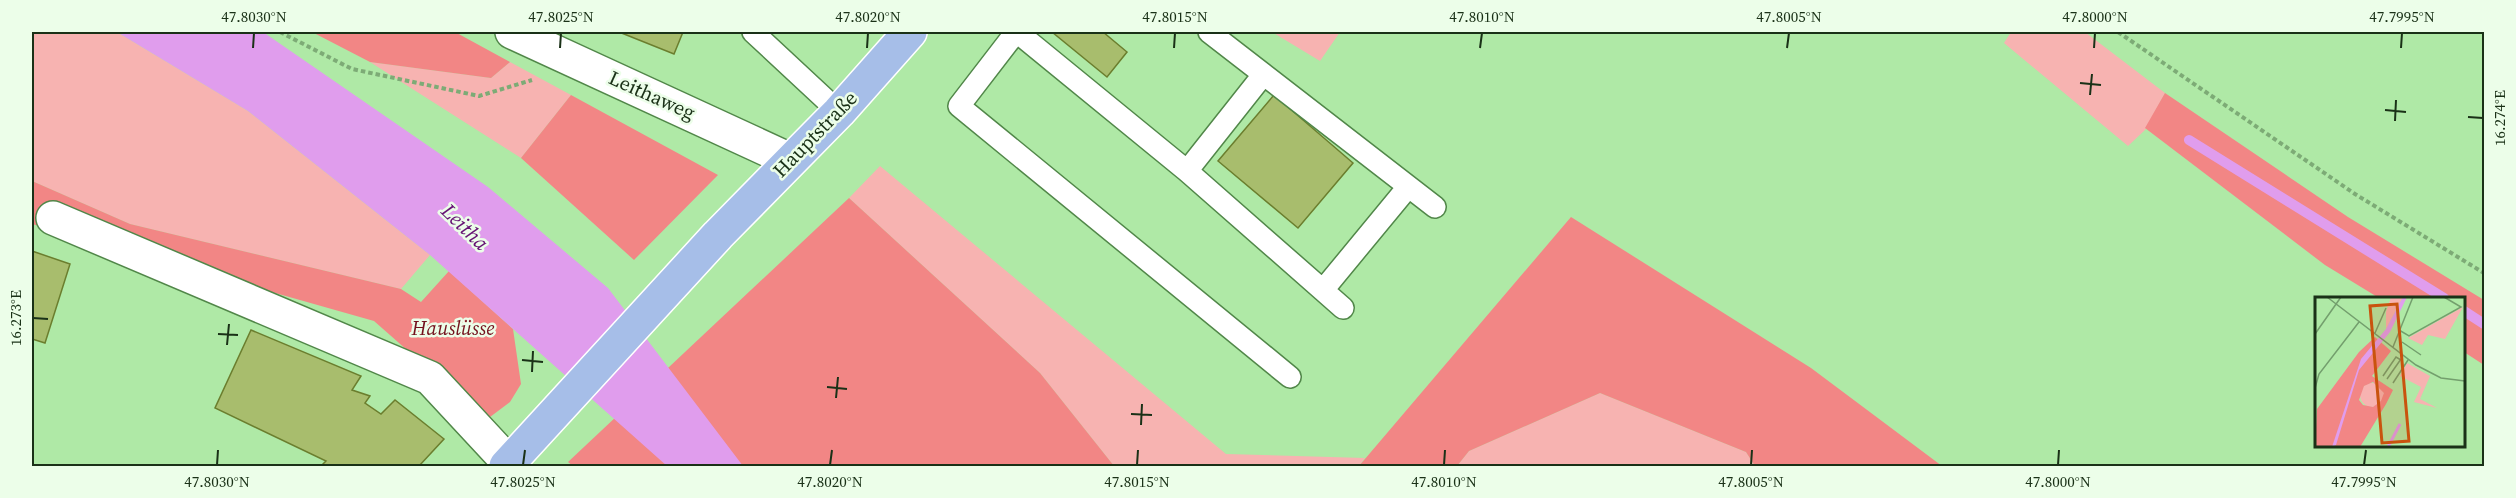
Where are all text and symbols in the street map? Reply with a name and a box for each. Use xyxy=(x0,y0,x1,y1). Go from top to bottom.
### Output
text: 47.8030°N xyxy=(221,6,287,27)
text: 47.8025°N xyxy=(528,6,594,27)
text: 47.8020°N xyxy=(835,6,901,27)
text: 47.8015°N xyxy=(1142,6,1208,27)
text: 47.8010°N xyxy=(1449,6,1515,27)
text: 47.8005°N xyxy=(1756,6,1822,27)
text: 47.8000°N xyxy=(2062,6,2128,27)
text: 47.7995°N xyxy=(2369,6,2435,27)
street label: Leithaweg xyxy=(604,64,700,126)
street label: Hauptstraße xyxy=(767,84,863,184)
text: 16.274°E xyxy=(2489,90,2510,146)
water label: Leitha xyxy=(434,196,496,257)
text: 16.273°E xyxy=(5,290,26,346)
inset map xyxy=(2315,297,2465,447)
park label: Hauslüsse xyxy=(411,314,494,342)
text: 47.8030°N xyxy=(184,471,250,492)
text: 47.8025°N xyxy=(490,471,556,492)
text: 47.8020°N xyxy=(797,471,863,492)
text: 47.8015°N xyxy=(1104,471,1170,492)
text: 47.8010°N xyxy=(1411,471,1477,492)
text: 47.8005°N xyxy=(1718,471,1784,492)
text: 47.8000°N xyxy=(2025,471,2091,492)
text: 47.7995°N xyxy=(2331,471,2397,492)

